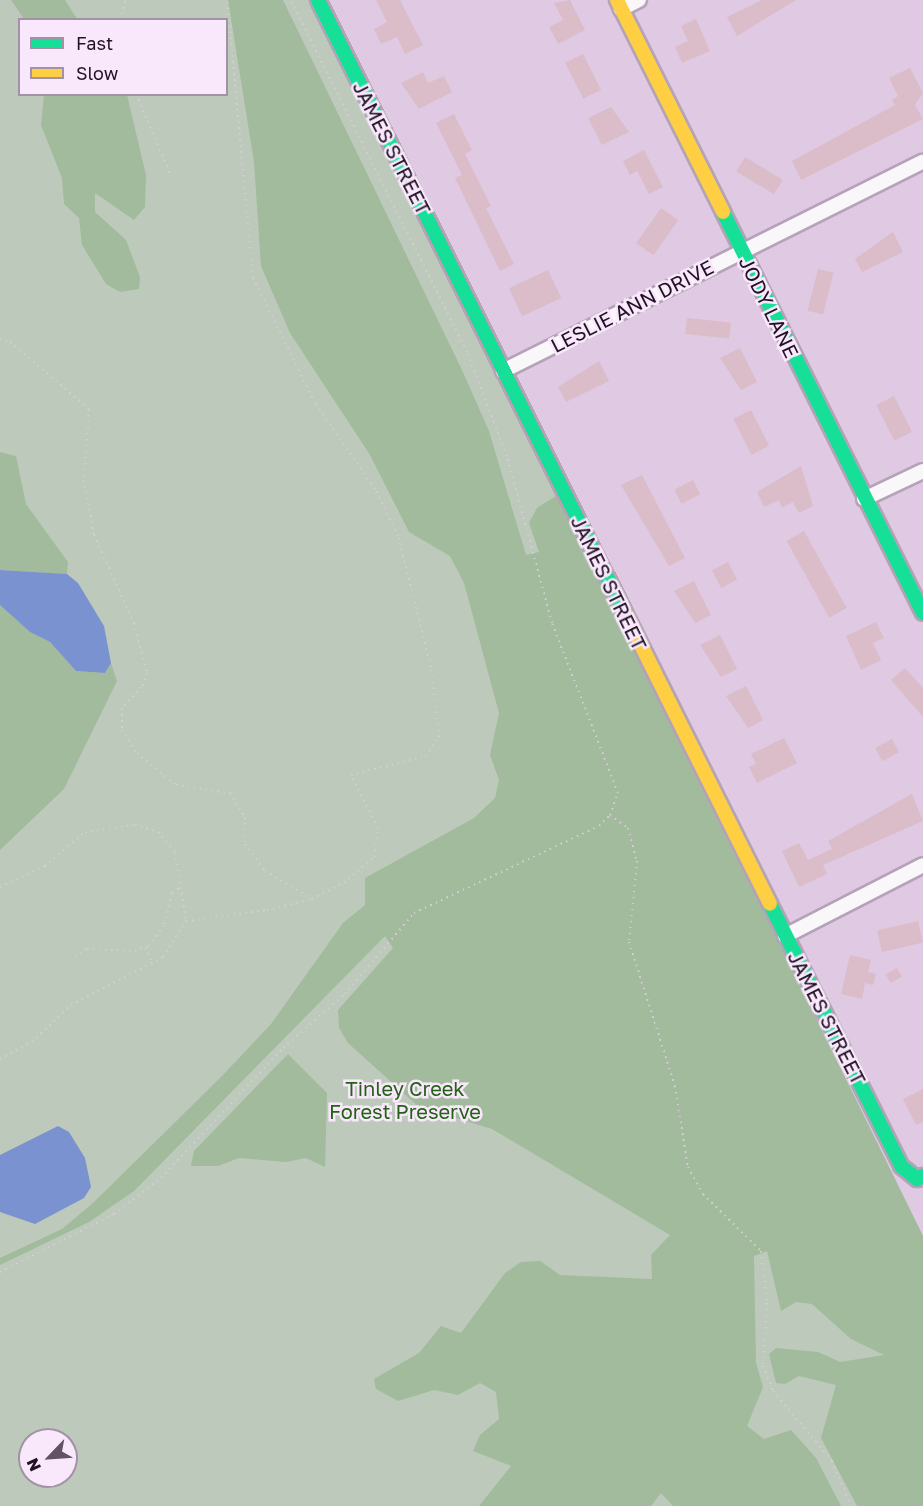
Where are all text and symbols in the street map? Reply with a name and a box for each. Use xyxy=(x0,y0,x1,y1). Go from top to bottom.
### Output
legend xyxy=(18,18,228,96)
text: Fast xyxy=(76,32,113,54)
text: Slow xyxy=(76,62,118,84)
street label: JAMES STREET xyxy=(348,77,436,219)
street label: JODY LANE xyxy=(734,252,804,362)
street label: LESLIE ANN DRIVE xyxy=(547,255,717,357)
street label: JAMES STREET xyxy=(566,512,652,654)
street label: JAMES STREET xyxy=(783,947,871,1089)
park label: Tinley Creek Forest Preserve xyxy=(329,1077,481,1124)
north arrow xyxy=(18,1428,78,1488)
text: N xyxy=(22,1455,45,1475)

